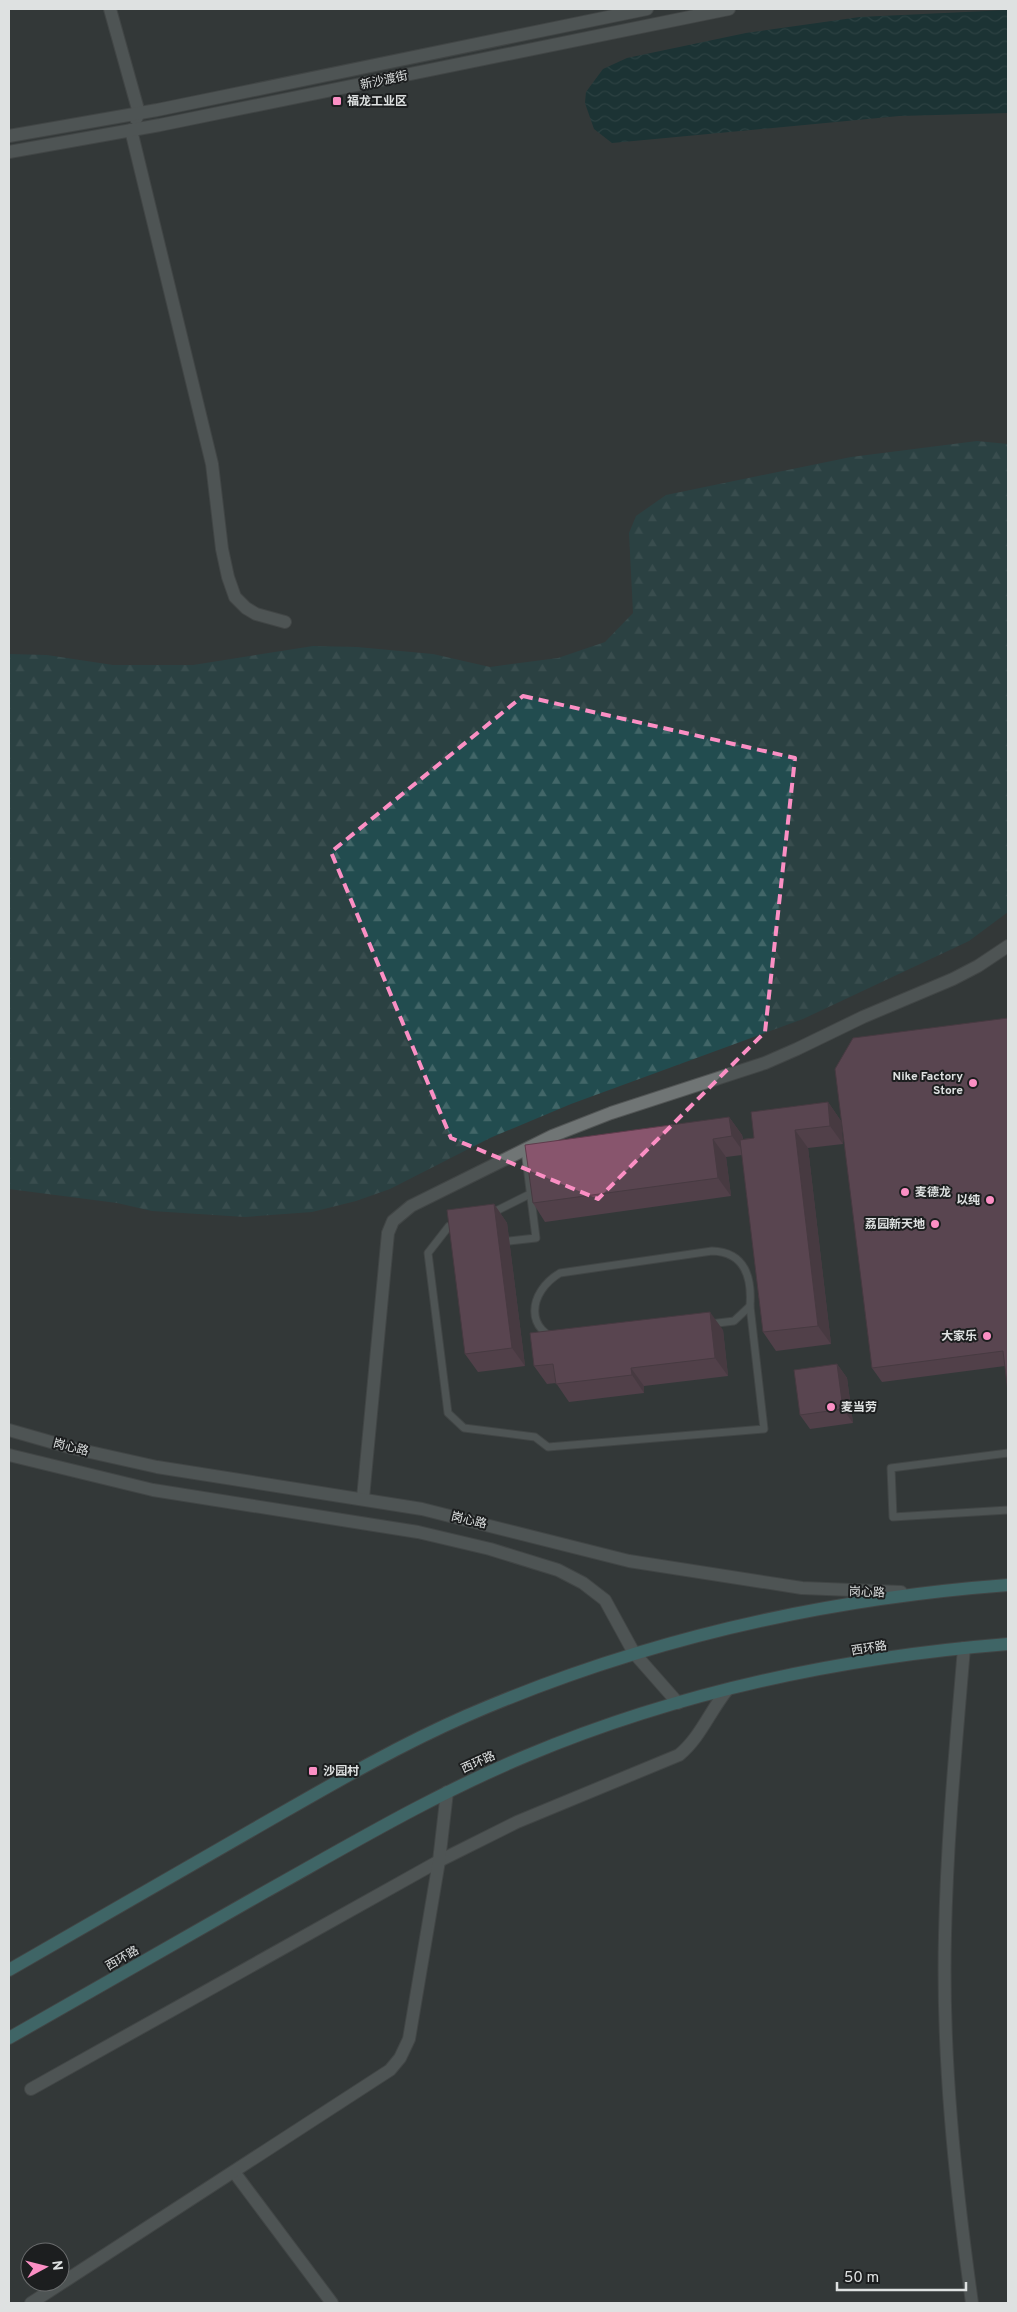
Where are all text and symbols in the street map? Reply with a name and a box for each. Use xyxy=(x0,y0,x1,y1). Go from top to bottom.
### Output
street label: 新沙渡街 xyxy=(359,68,409,94)
place label: 福龙工业区 xyxy=(347,94,407,110)
marker: 福龙工业区 xyxy=(331,95,343,107)
place label: Nike Factory Store xyxy=(893,1069,963,1099)
marker: Nike Factory Store xyxy=(967,1077,979,1089)
place label: 麦德龙 xyxy=(915,1185,951,1201)
marker: 麦德龙 xyxy=(899,1186,911,1198)
place label: 以纯 xyxy=(956,1193,980,1209)
marker: 以纯 xyxy=(984,1194,996,1206)
place label: 荔园新天地 xyxy=(865,1217,925,1233)
marker: 荔园新天地 xyxy=(929,1218,941,1230)
place label: 大家乐 xyxy=(941,1329,977,1345)
marker: 大家乐 xyxy=(981,1330,993,1342)
place label: 麦当劳 xyxy=(841,1400,877,1416)
marker: 麦当劳 xyxy=(825,1401,837,1413)
street label: 岗心路 xyxy=(51,1436,90,1460)
street label: 岗心路 xyxy=(449,1509,488,1533)
street label: 岗心路 xyxy=(849,1584,885,1602)
street label: 西环路 xyxy=(850,1638,888,1660)
street label: 西环路 xyxy=(459,1748,498,1778)
place label: 沙园村 xyxy=(323,1764,359,1780)
marker: 沙园村 xyxy=(307,1765,319,1777)
street label: 西环路 xyxy=(103,1943,142,1975)
north arrow xyxy=(20,2242,70,2292)
text: N xyxy=(47,2260,65,2272)
scale bar xyxy=(837,2260,966,2292)
text: 50 m xyxy=(844,2269,879,2288)

